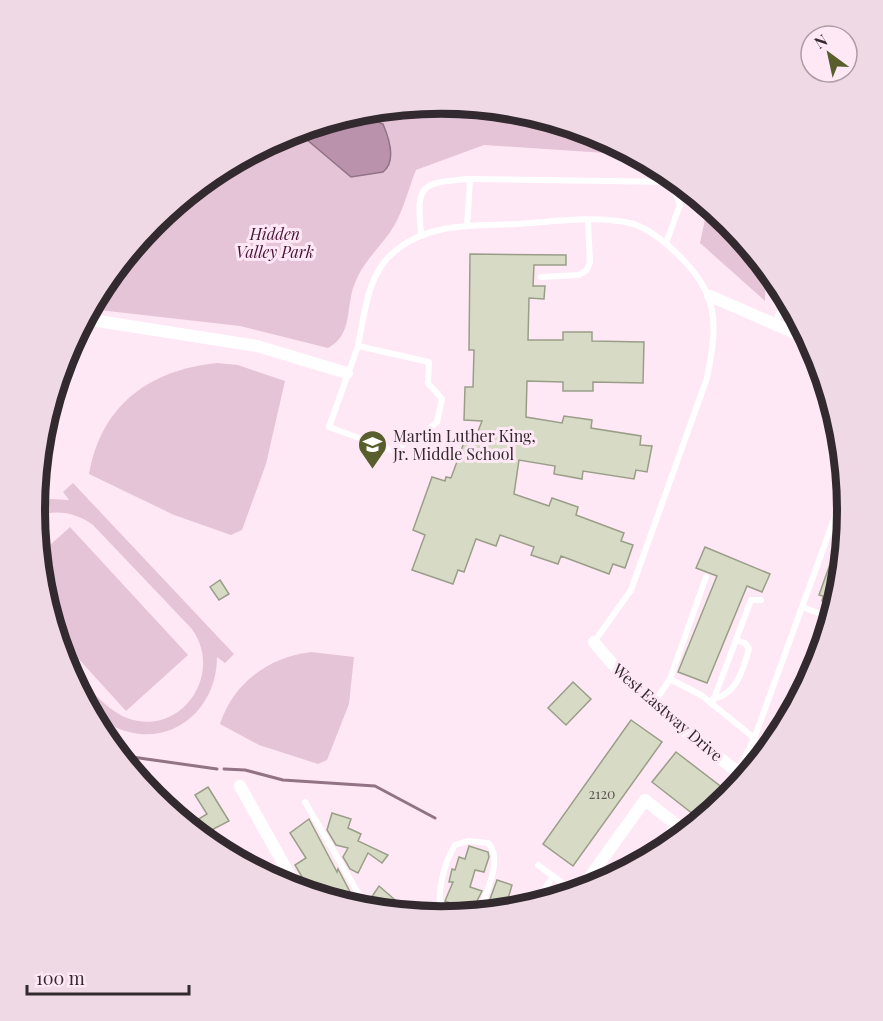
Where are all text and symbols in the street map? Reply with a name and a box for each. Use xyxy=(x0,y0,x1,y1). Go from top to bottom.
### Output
north arrow xyxy=(799,24,859,84)
text: N xyxy=(810,29,831,53)
park label: Hidden Valley Park xyxy=(236,223,314,262)
place label: Martin Luther King, Jr. Middle School xyxy=(392,425,536,464)
school or university icon: Martin Luther King, Jr. Middle School xyxy=(356,428,388,470)
street label: West Eastway Drive xyxy=(608,658,728,766)
house number: 2120 xyxy=(589,784,616,803)
scale bar xyxy=(27,958,189,996)
text: 100 m xyxy=(36,966,85,990)

